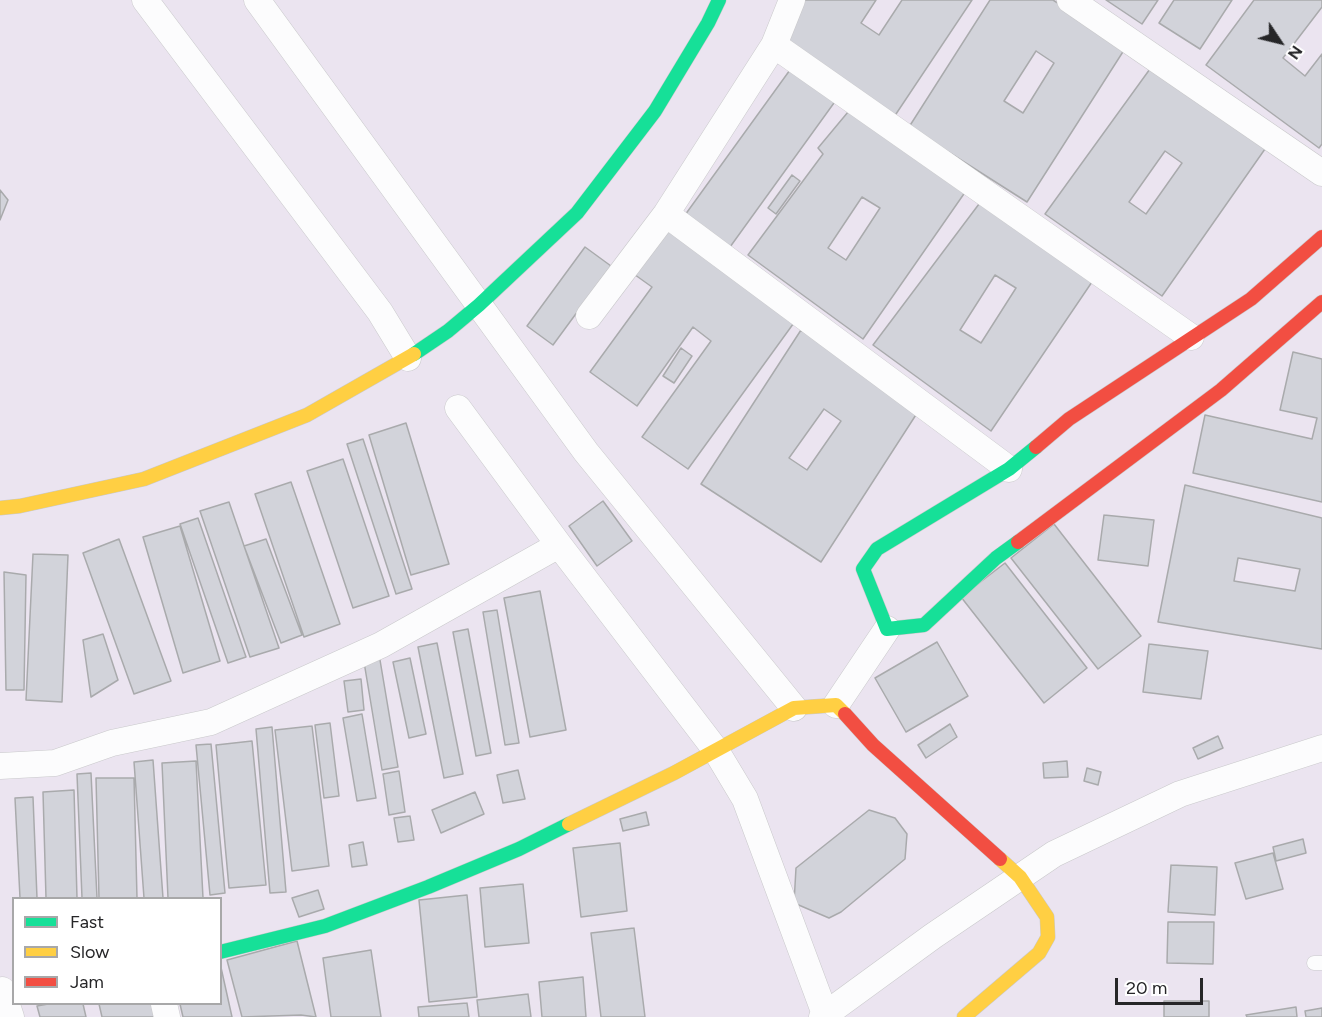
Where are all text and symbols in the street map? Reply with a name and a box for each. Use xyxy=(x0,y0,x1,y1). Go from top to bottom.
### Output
north arrow xyxy=(1250,12,1310,72)
text: N xyxy=(1284,42,1306,63)
legend xyxy=(12,897,222,1005)
text: Fast xyxy=(70,911,104,933)
text: Slow xyxy=(70,941,109,963)
scale bar xyxy=(1118,966,1206,1004)
text: Jam xyxy=(70,971,104,993)
text: 20 m xyxy=(1126,977,1167,999)

